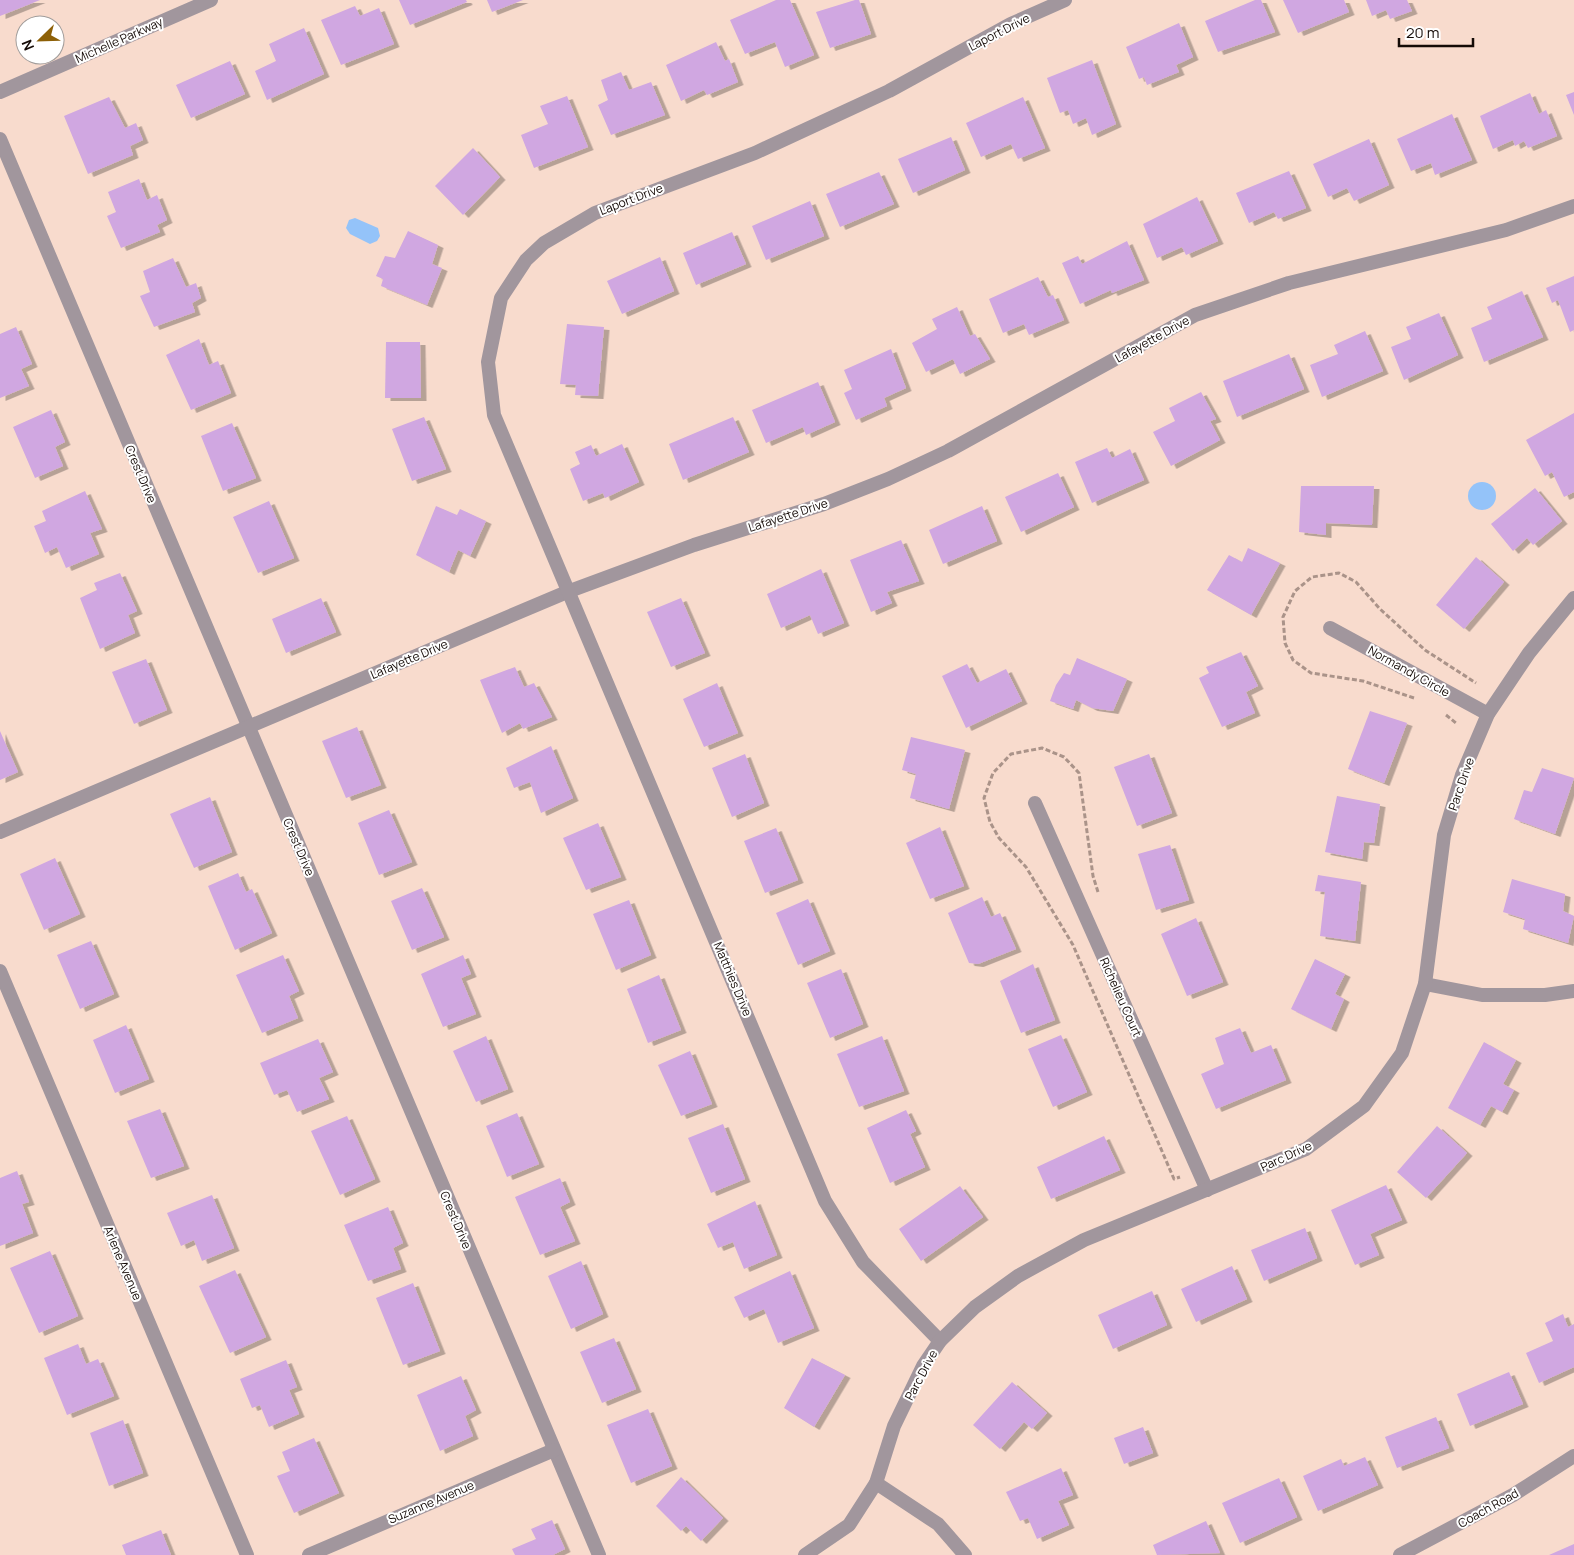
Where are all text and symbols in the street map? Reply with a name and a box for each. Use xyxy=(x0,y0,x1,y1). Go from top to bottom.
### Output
street label: Laport Drive xyxy=(965,9,1033,55)
street label: Michelle Parkway xyxy=(73,13,166,67)
north arrow xyxy=(15,15,65,65)
scale bar xyxy=(1399,15,1473,47)
text: 20 m xyxy=(1406,22,1439,43)
text: N xyxy=(17,37,38,54)
street label: Laport Drive xyxy=(597,179,665,219)
street label: Lafayette Drive xyxy=(1112,312,1192,366)
street label: Crest Drive xyxy=(121,442,161,506)
street label: Lafayette Drive xyxy=(746,494,830,536)
street label: Lafayette Drive xyxy=(368,635,450,683)
street label: Normandy Circle xyxy=(1365,641,1453,701)
street label: Parc Drive xyxy=(1444,755,1478,813)
street label: Crest Drive xyxy=(279,815,319,879)
street label: Matthies Drive xyxy=(710,939,756,1019)
street label: Richelieu Court xyxy=(1096,955,1146,1040)
street label: Parc Drive xyxy=(1258,1137,1314,1175)
street label: Crest Drive xyxy=(436,1188,476,1252)
street label: Arlene Avenue xyxy=(100,1223,146,1303)
street label: Parc Drive xyxy=(901,1347,941,1403)
street label: Suzanne Avenue xyxy=(385,1476,477,1528)
street label: Coach Road xyxy=(1455,1484,1521,1532)

